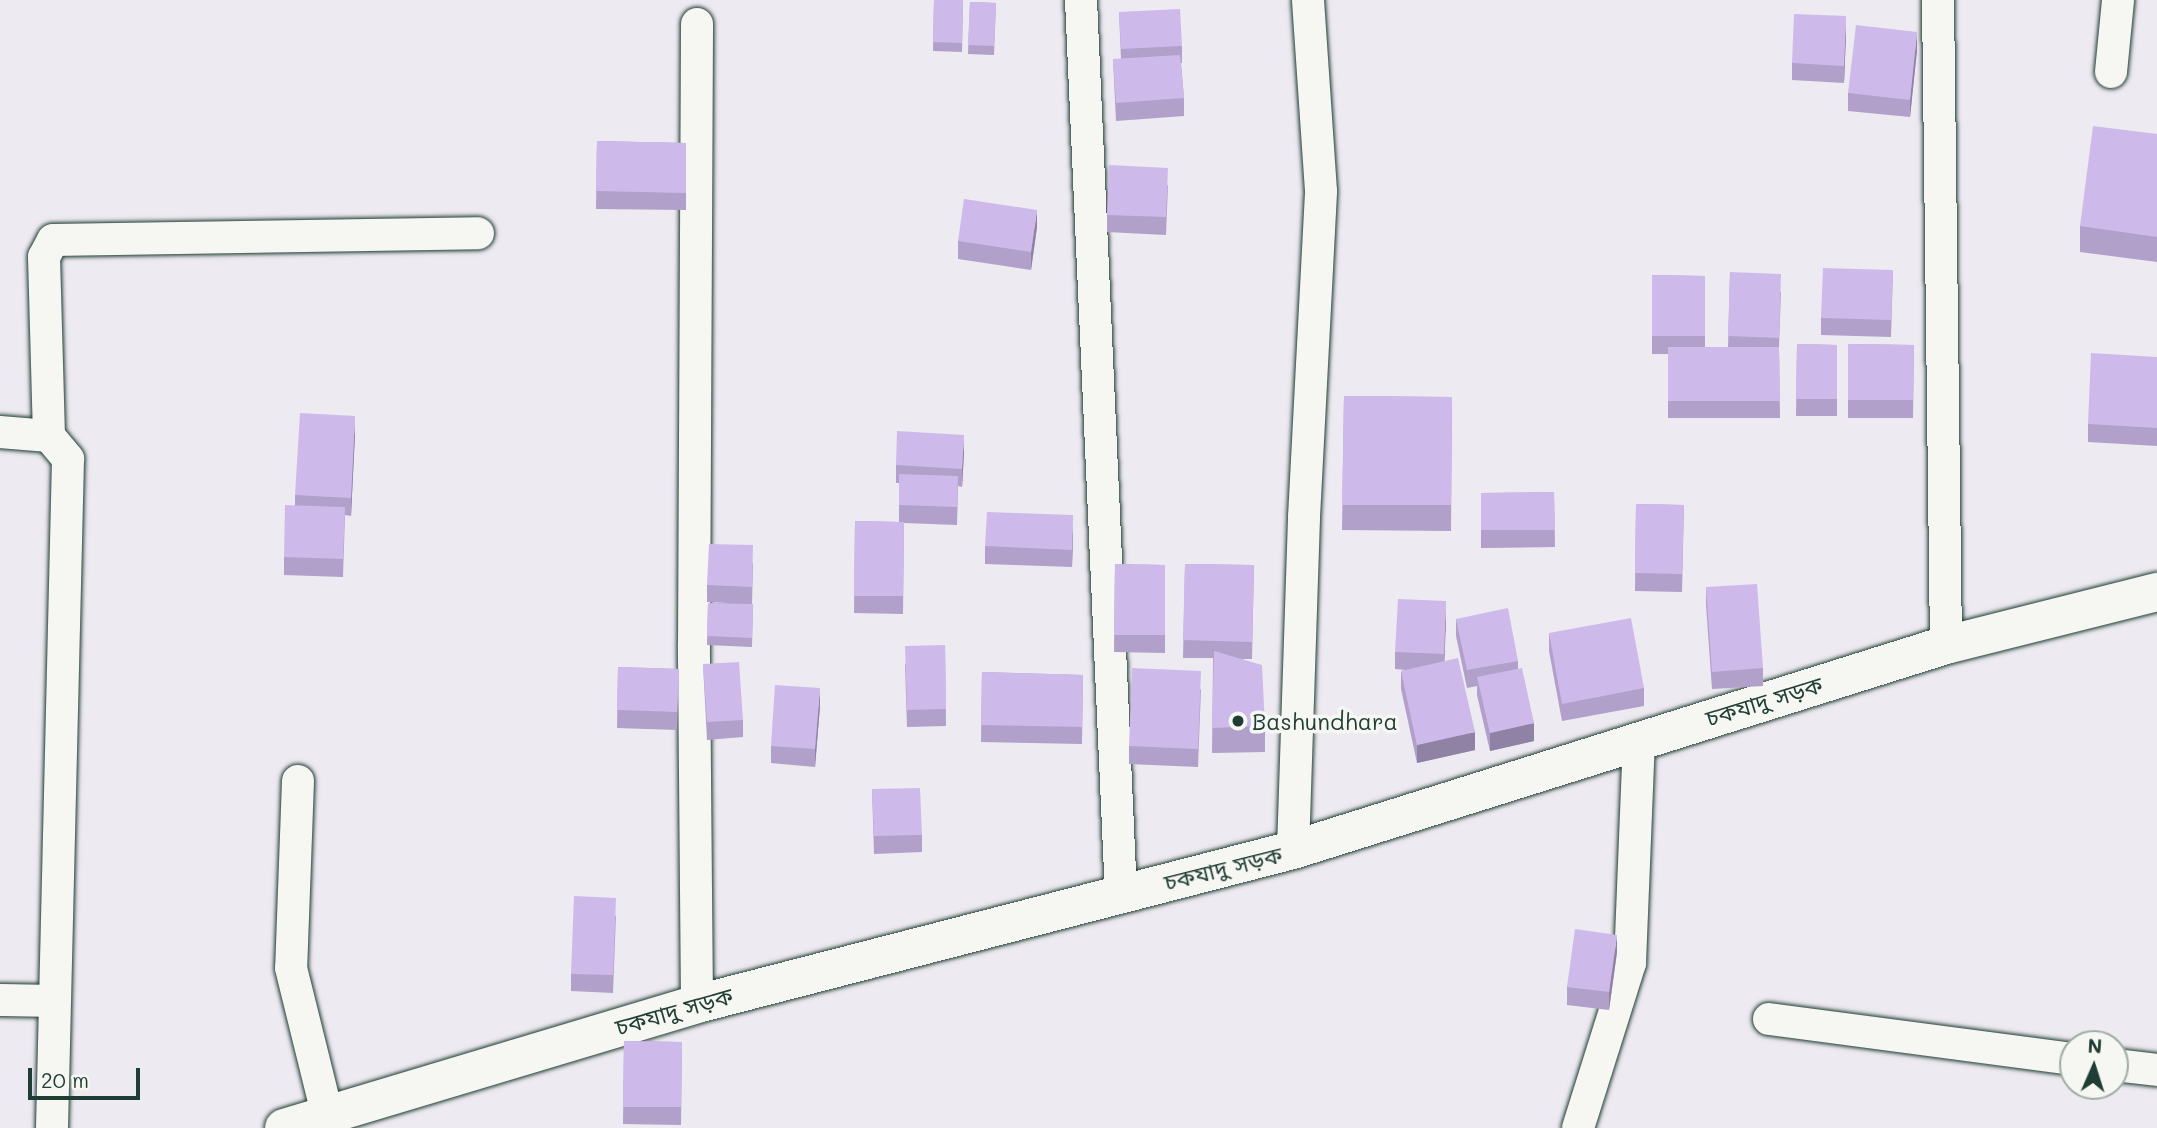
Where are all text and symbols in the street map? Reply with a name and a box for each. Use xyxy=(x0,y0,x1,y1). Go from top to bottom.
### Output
street label: চকযাদু সড়ক xyxy=(1702,670,1826,732)
place label: Bashundhara xyxy=(1252,707,1398,735)
marker: Bashundhara xyxy=(1230,713,1246,729)
street label: চকযাদু সড়ক xyxy=(1161,840,1285,896)
street label: চকযাদু সড়ক xyxy=(612,981,736,1041)
north arrow xyxy=(2059,1030,2129,1100)
text: N xyxy=(2087,1033,2103,1058)
scale bar xyxy=(32,1054,144,1098)
text: 20 m xyxy=(41,1066,89,1093)

